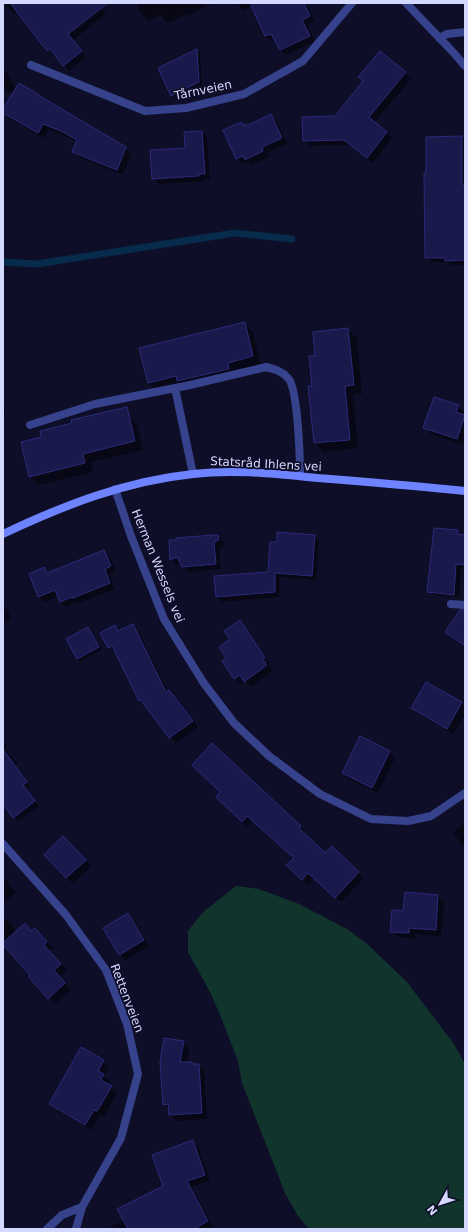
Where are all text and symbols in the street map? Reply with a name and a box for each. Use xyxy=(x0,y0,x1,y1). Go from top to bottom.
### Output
street label: Tårnveien xyxy=(172,77,233,103)
street label: Statsråd Ihlens vei xyxy=(210,454,322,474)
street label: Herman Wessels vei xyxy=(129,507,187,625)
street label: Rettenveien xyxy=(107,962,147,1034)
north arrow xyxy=(420,1184,460,1224)
text: N xyxy=(425,1202,441,1218)

